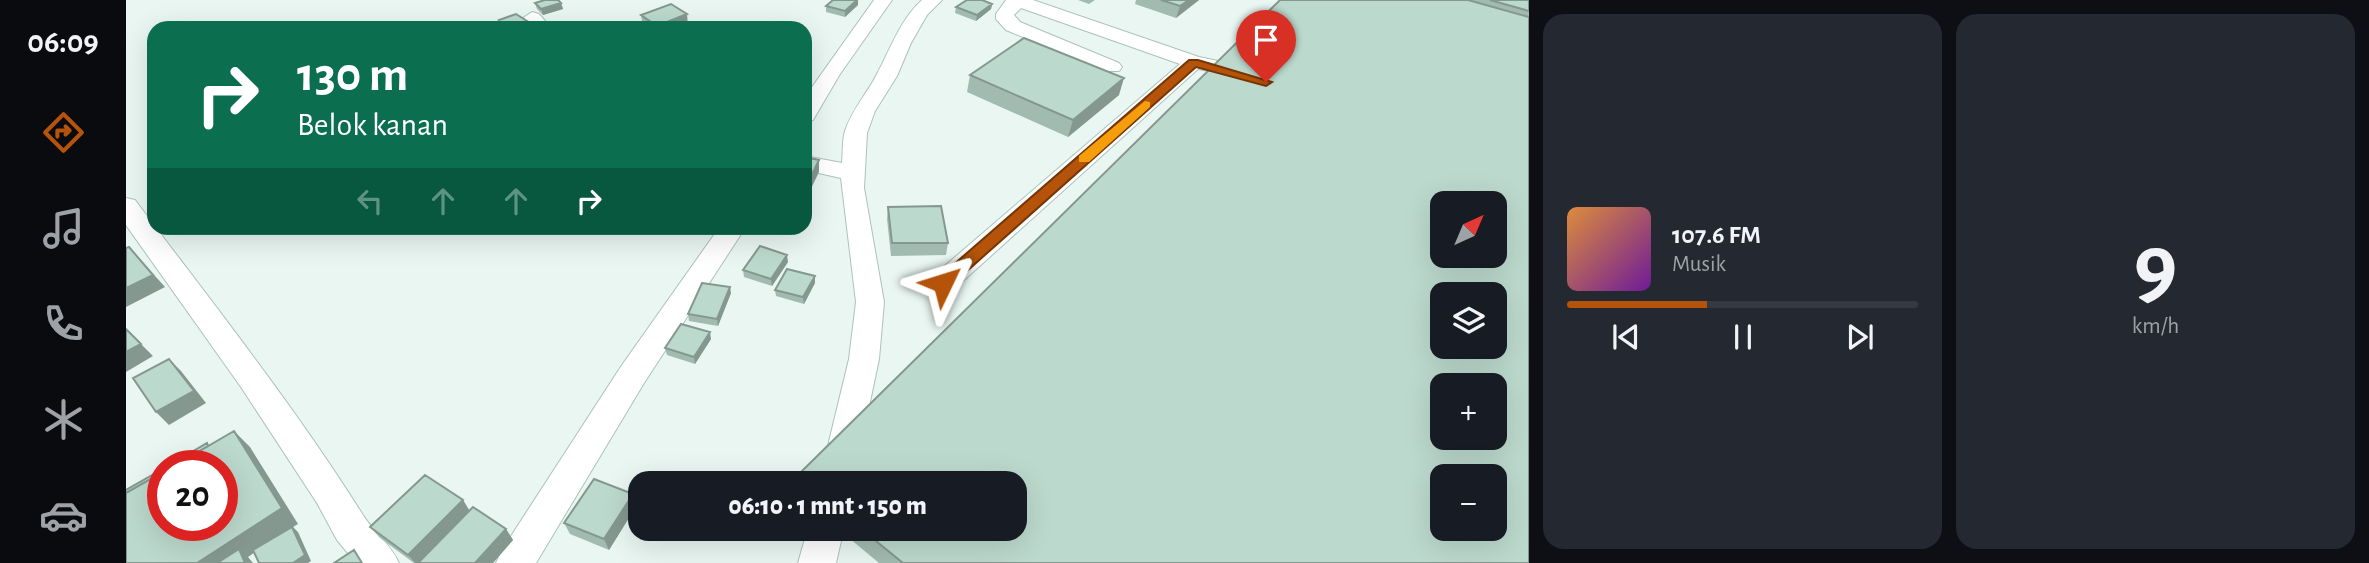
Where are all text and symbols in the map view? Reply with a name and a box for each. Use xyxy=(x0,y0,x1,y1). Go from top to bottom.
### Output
pin xyxy=(1236,10,1296,82)
icon: arrive xyxy=(1247,21,1285,59)
text: 06:09 xyxy=(27,26,99,58)
icon: right xyxy=(182,49,273,140)
text: 130 m xyxy=(297,51,408,100)
icon: directions xyxy=(39,108,88,157)
text: Belok kanan xyxy=(297,109,448,141)
icon: left xyxy=(351,182,389,220)
icon: ahead xyxy=(424,182,462,220)
icon: ahead xyxy=(497,182,535,220)
icon: right xyxy=(570,182,608,220)
north arrow xyxy=(1430,191,1507,268)
map controls xyxy=(1430,191,1507,541)
icon: music xyxy=(39,204,88,253)
text: 107.6 FM xyxy=(1672,222,1761,248)
text: 9 xyxy=(2134,222,2177,313)
position arrow xyxy=(906,246,980,320)
text: Musik xyxy=(1672,253,1726,276)
button: layers xyxy=(1430,282,1507,359)
icon: phone xyxy=(39,299,88,348)
text: km/h xyxy=(2132,315,2179,338)
icon: previous xyxy=(1607,318,1645,356)
icon: pause xyxy=(1724,318,1762,356)
icon: next xyxy=(1841,318,1879,356)
button: + xyxy=(1430,373,1507,450)
icon: climate xyxy=(39,395,88,444)
speed limit sign: 20 xyxy=(147,450,238,541)
button: − xyxy=(1430,464,1507,541)
icon: car xyxy=(39,491,88,540)
text: 06:10 · 1 mnt · 150 m xyxy=(728,493,927,519)

